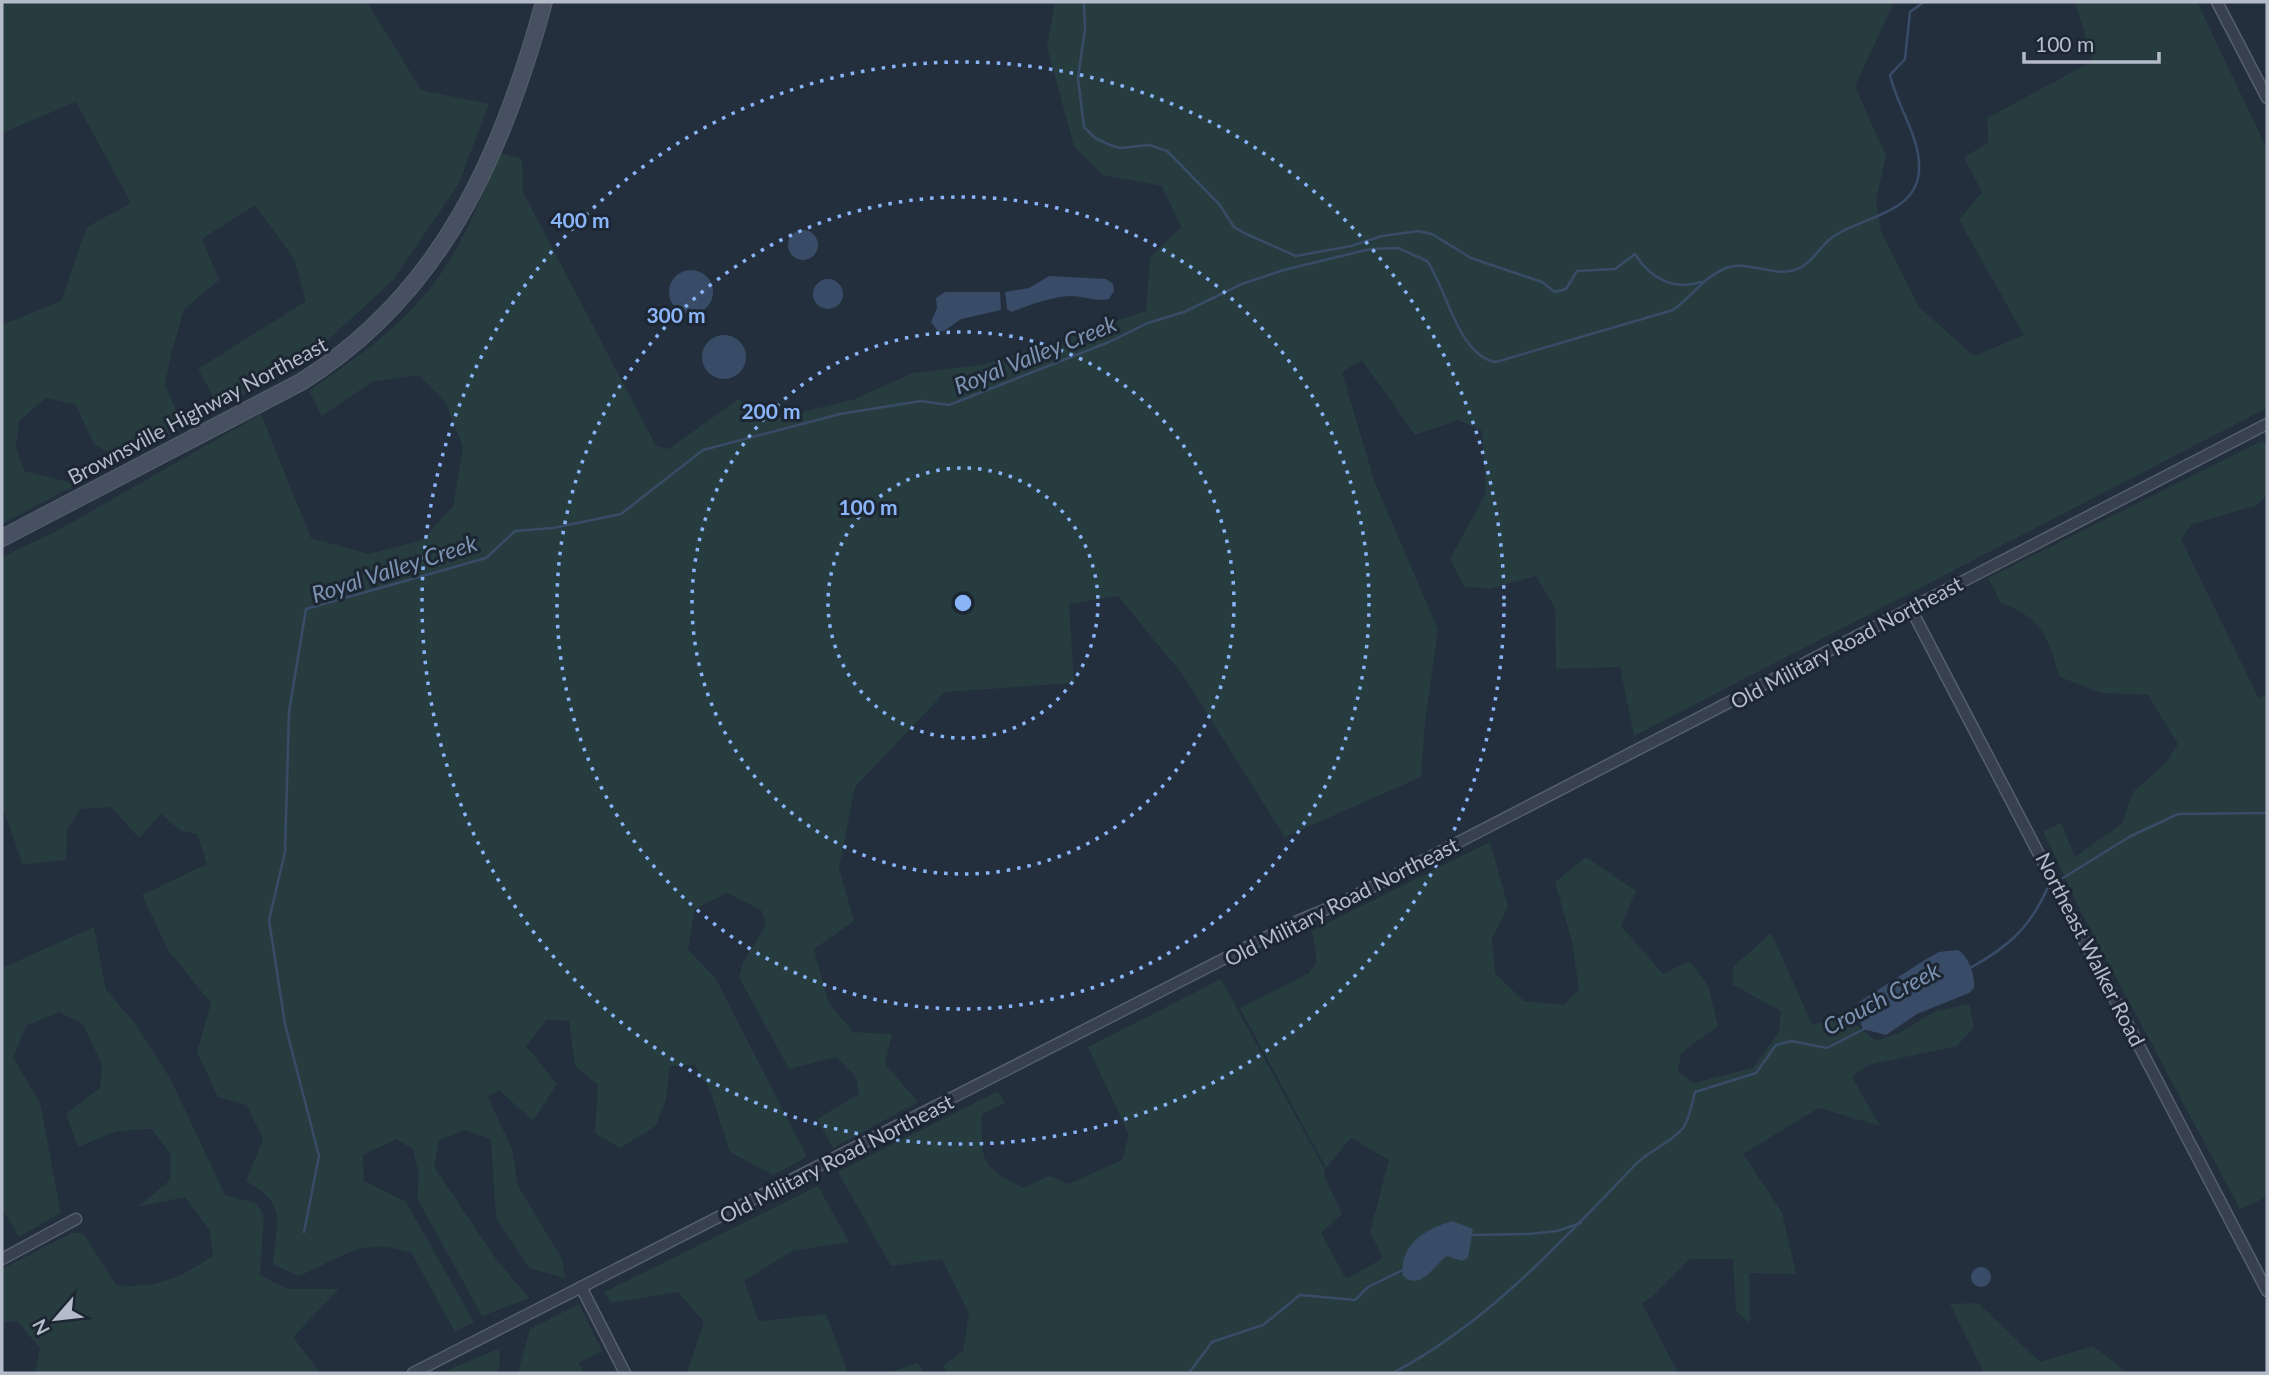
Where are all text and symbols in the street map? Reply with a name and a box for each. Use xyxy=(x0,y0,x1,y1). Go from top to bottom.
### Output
scale bar xyxy=(2024,21,2159,65)
text: 100 m xyxy=(2035,31,2094,56)
text: 400 m xyxy=(550,207,610,232)
text: 300 m xyxy=(646,302,706,327)
water label: Royal Valley Creek xyxy=(950,308,1121,399)
street label: Brownsville Highway Northeast xyxy=(63,331,331,489)
text: 200 m xyxy=(741,398,801,423)
text: 100 m xyxy=(838,494,898,519)
water label: Royal Valley Creek xyxy=(308,528,481,608)
street label: Old Military Road Northeast xyxy=(1726,570,1967,714)
centre of rings xyxy=(951,591,975,615)
street label: Old Military Road Northeast xyxy=(1220,831,1462,971)
street label: Northeast Walker Road xyxy=(2031,848,2151,1050)
water label: Crouch Creek xyxy=(1818,955,1945,1040)
street label: Old Military Road Northeast xyxy=(715,1088,957,1228)
north arrow xyxy=(21,1284,91,1354)
text: N xyxy=(27,1315,54,1339)

